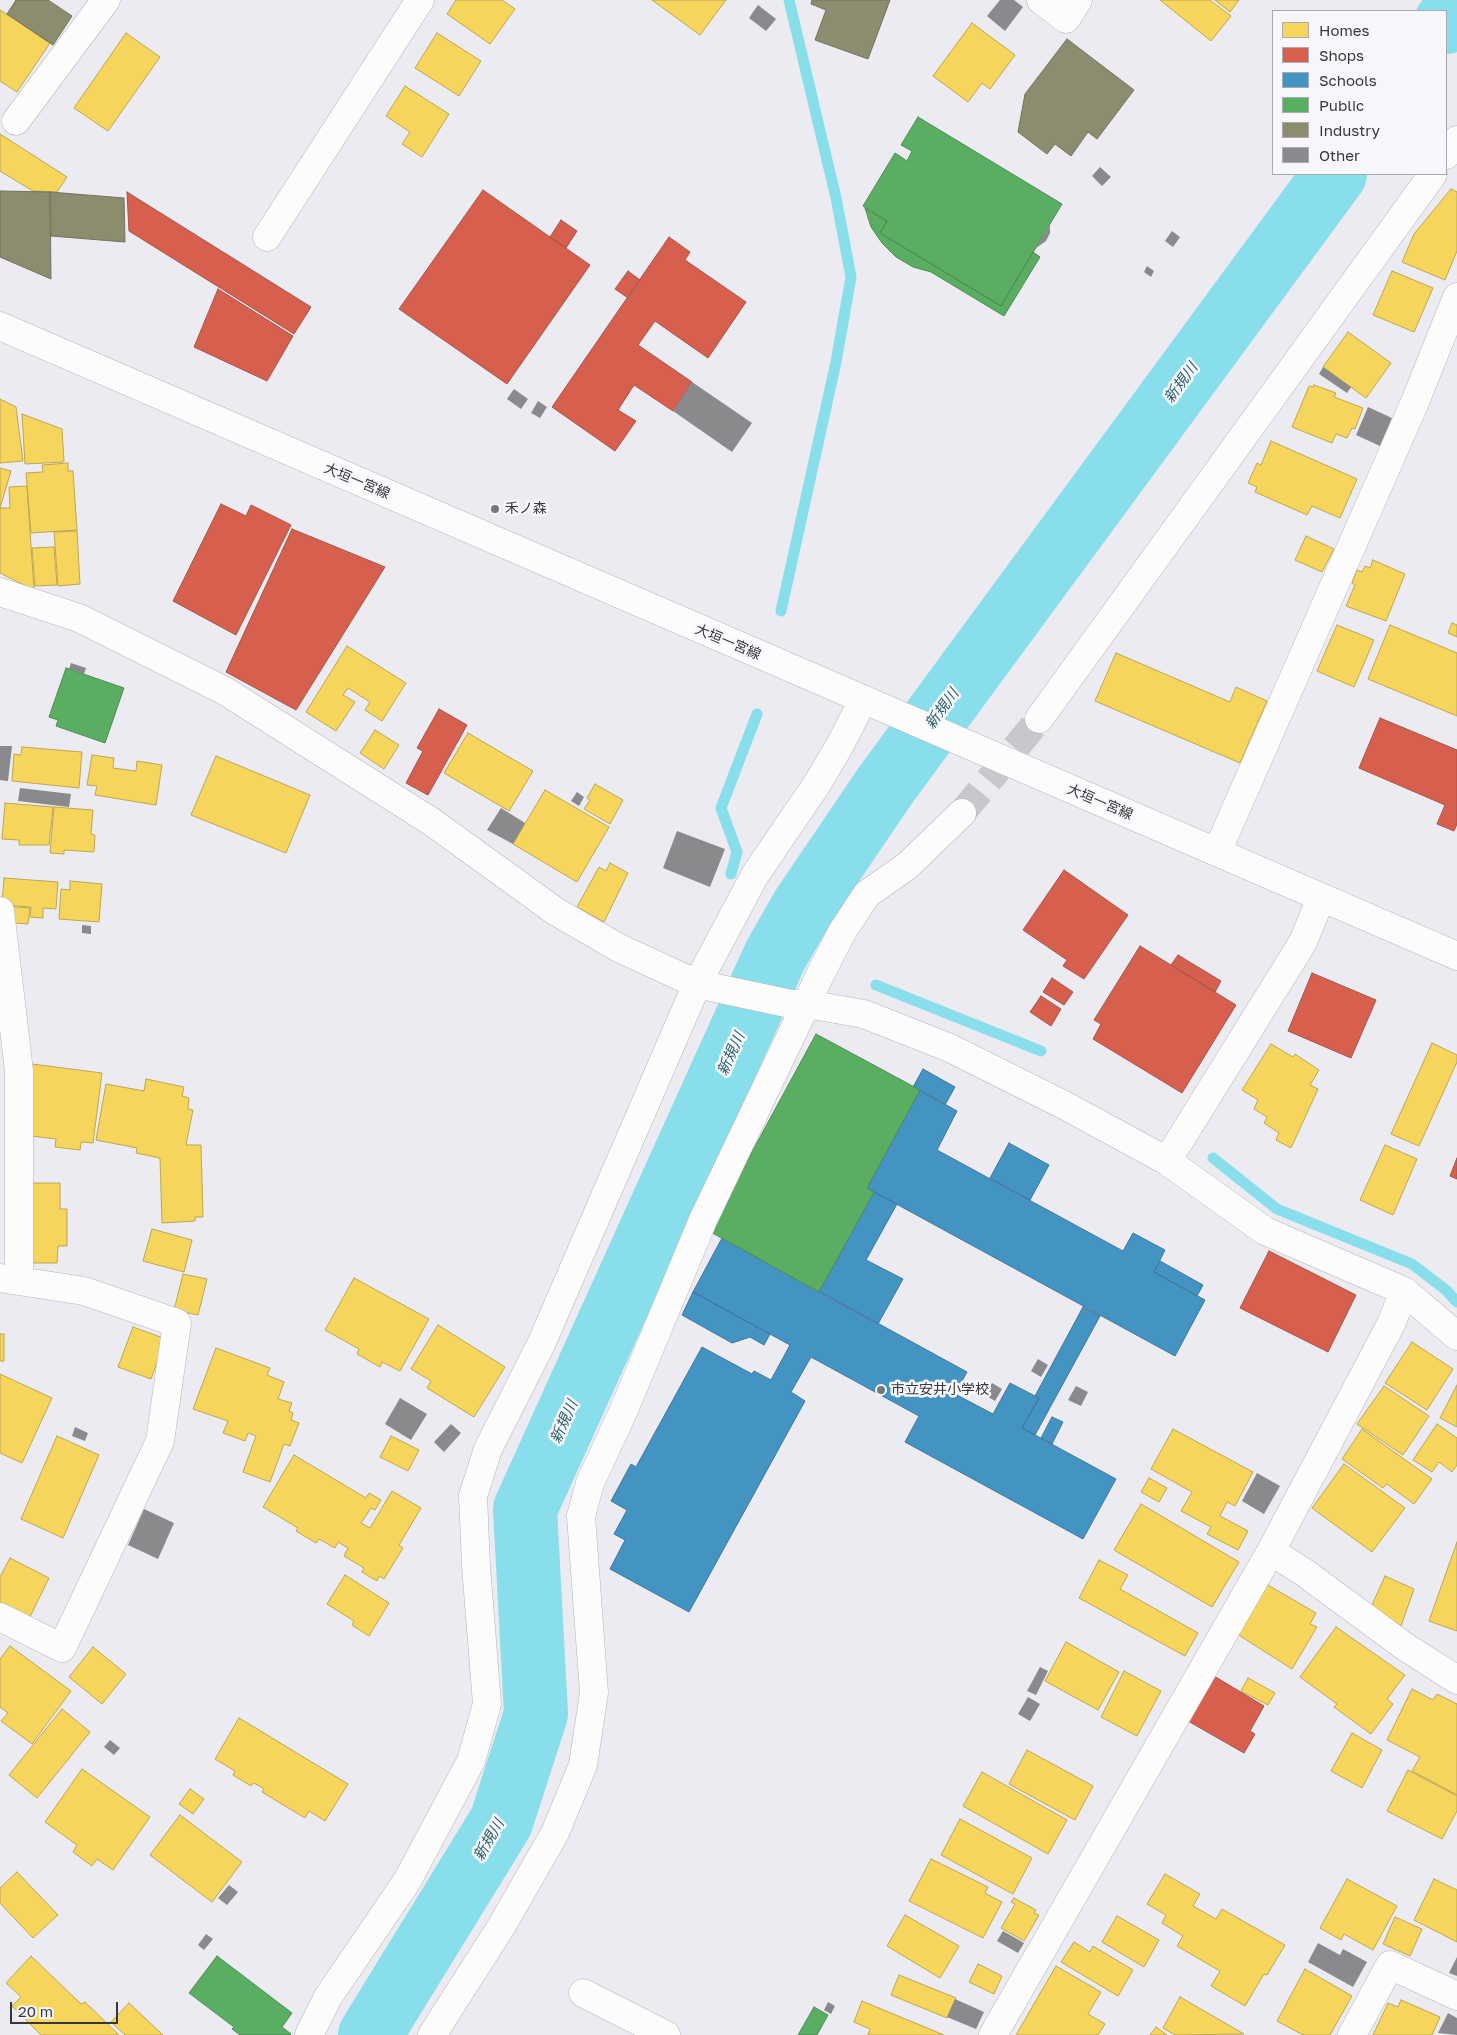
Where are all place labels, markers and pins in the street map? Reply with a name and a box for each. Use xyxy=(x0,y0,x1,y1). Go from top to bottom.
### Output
place label: 禾ノ森 xyxy=(505,501,547,517)
marker: 禾ノ森 xyxy=(489,503,501,515)
place label: 市立安井小学校 xyxy=(891,1382,989,1398)
marker: 市立安井小学校 xyxy=(875,1384,887,1396)

